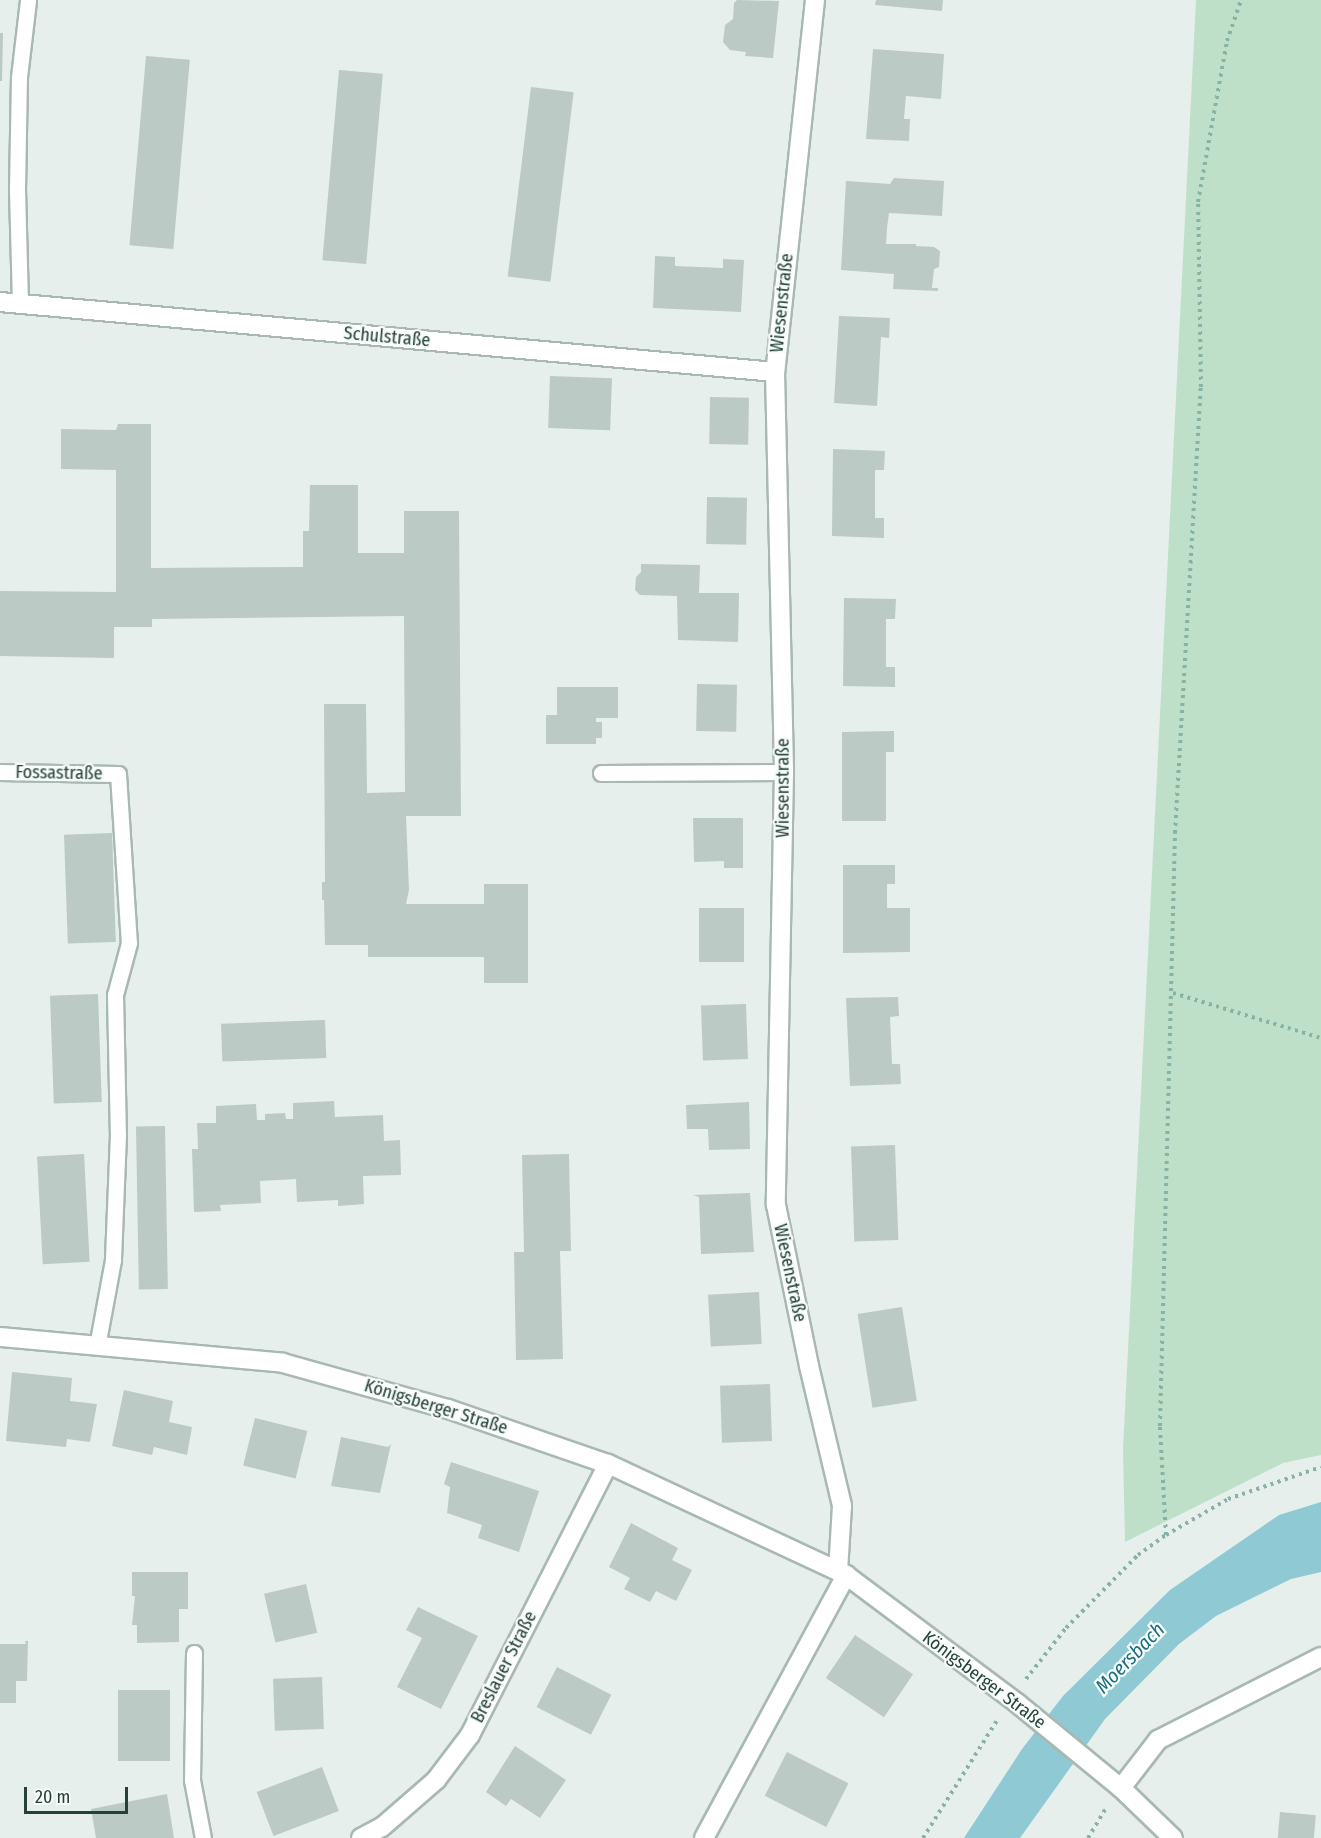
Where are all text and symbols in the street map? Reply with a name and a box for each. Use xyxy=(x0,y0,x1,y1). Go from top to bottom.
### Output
street label: Wiesenstraße xyxy=(766,252,798,354)
street label: Schulstraße xyxy=(343,322,431,352)
street label: Wiesenstraße xyxy=(772,738,794,838)
street label: Fossastraße xyxy=(15,761,103,785)
street label: Wiesenstraße xyxy=(769,1222,811,1324)
street label: Königsberger Straße xyxy=(362,1375,510,1439)
street label: Breslauer Straße xyxy=(467,1608,541,1726)
water label: Moersbach xyxy=(1090,1618,1170,1698)
street label: Königsberger Straße xyxy=(918,1627,1050,1733)
scale bar xyxy=(27,1775,130,1813)
text: 20 m xyxy=(35,1786,70,1808)

